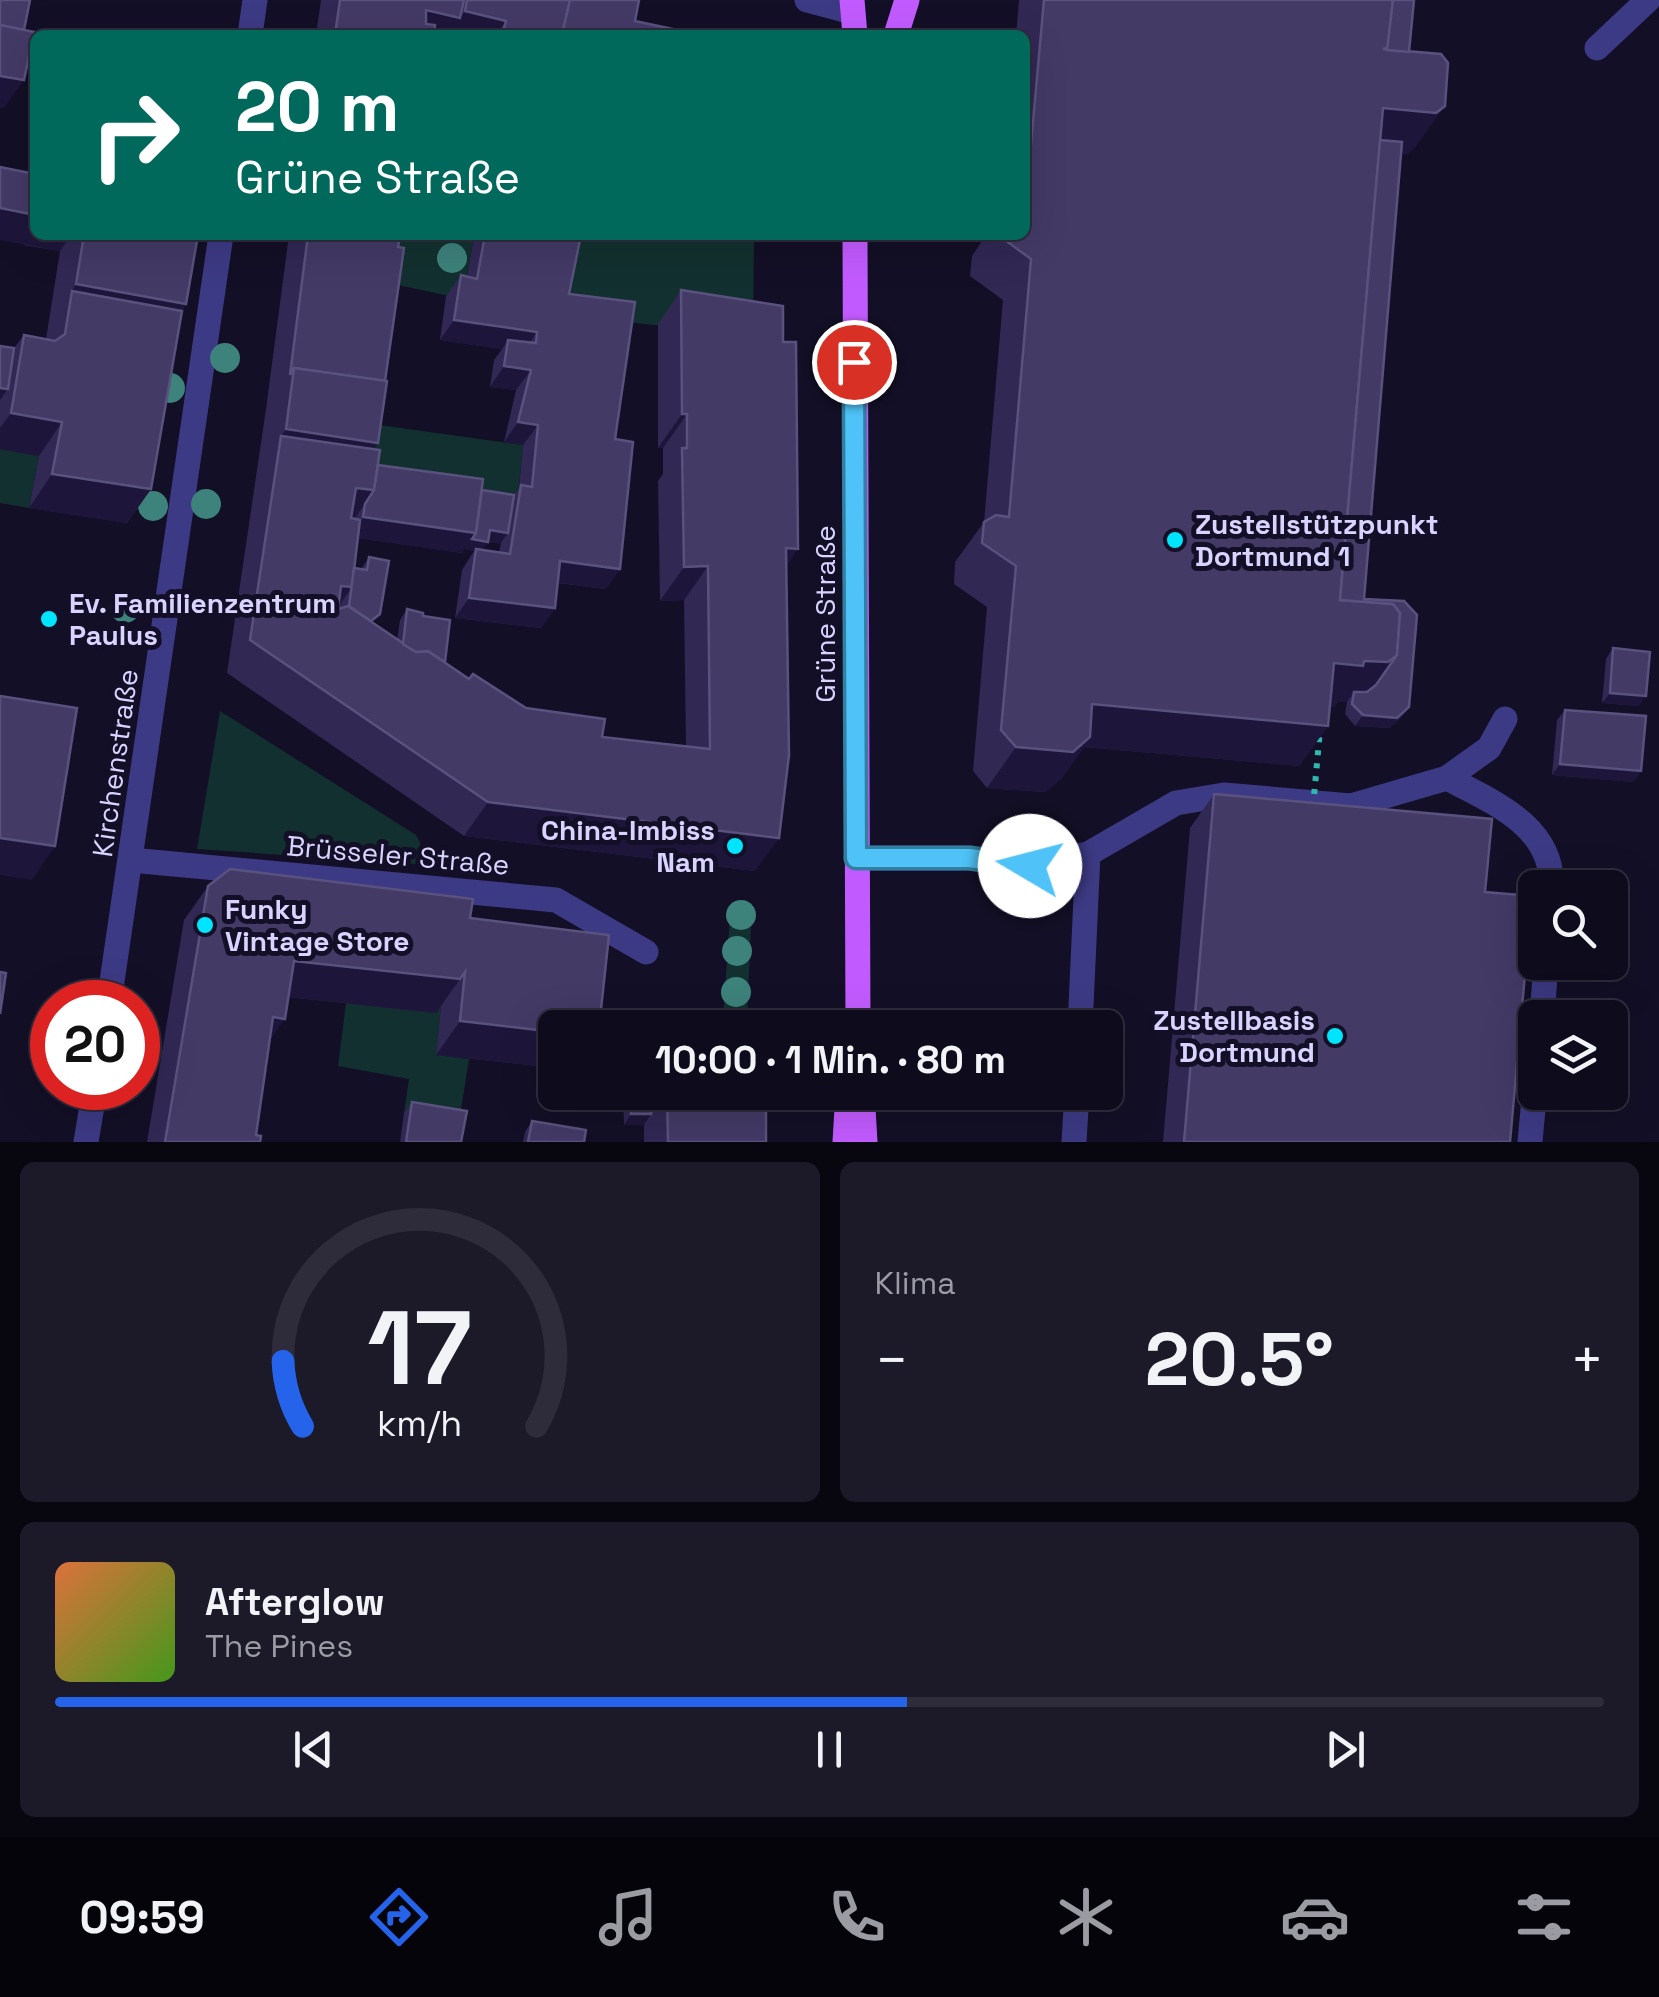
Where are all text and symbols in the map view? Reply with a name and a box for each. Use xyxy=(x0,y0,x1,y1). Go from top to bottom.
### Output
text: 20 m xyxy=(235,62,400,151)
icon: right xyxy=(70,70,200,200)
text: Grüne Straße xyxy=(235,149,520,206)
pin xyxy=(812,320,897,405)
icon: arrive xyxy=(827,335,882,390)
place label: Zustellstützpunkt Dortmund 1 xyxy=(1195,506,1439,574)
street label: Grüne Straße xyxy=(807,525,843,703)
marker: Zustellstützpunkt Dortmund 1 xyxy=(1164,529,1186,551)
place label: Ev. Familienzentrum Paulus xyxy=(69,585,336,653)
marker: Ev. Familienzentrum Paulus xyxy=(38,608,60,630)
street label: Kirchenstraße xyxy=(84,667,146,859)
place label: China-Imbiss Nam xyxy=(541,812,715,880)
position arrow xyxy=(978,814,1082,918)
street label: Brüsseler Straße xyxy=(285,827,511,883)
marker: China-Imbiss Nam xyxy=(724,835,746,857)
map controls xyxy=(1518,870,1628,1110)
button: search xyxy=(1518,870,1628,980)
place label: Funky Vintage Store xyxy=(225,891,410,959)
marker: Funky Vintage Store xyxy=(194,914,216,936)
speed limit sign: 20 xyxy=(30,980,160,1110)
button: layers xyxy=(1518,1000,1628,1110)
place label: Zustellbasis Dortmund xyxy=(1153,1002,1315,1070)
marker: Zustellbasis Dortmund xyxy=(1324,1025,1346,1047)
text: 10:00 · 1 Min. · 80 m xyxy=(655,1036,1006,1084)
text: Klima xyxy=(875,1263,956,1303)
text: 17 xyxy=(367,1282,472,1414)
text: 20.5° xyxy=(1145,1311,1334,1407)
text: − xyxy=(875,1325,909,1395)
text: + xyxy=(1570,1325,1604,1395)
text: km/h xyxy=(377,1401,462,1446)
text: Afterglow xyxy=(205,1578,385,1626)
text: The Pines xyxy=(205,1626,353,1666)
icon: previous xyxy=(286,1722,341,1777)
icon: pause xyxy=(802,1722,857,1777)
icon: next xyxy=(1318,1722,1373,1777)
icon: directions xyxy=(364,1882,434,1952)
icon: music xyxy=(593,1882,663,1952)
icon: phone xyxy=(822,1882,892,1952)
icon: climate xyxy=(1051,1882,1121,1952)
icon: car xyxy=(1280,1882,1350,1952)
icon: filters xyxy=(1509,1882,1579,1952)
text: 09:59 xyxy=(80,1889,205,1946)

